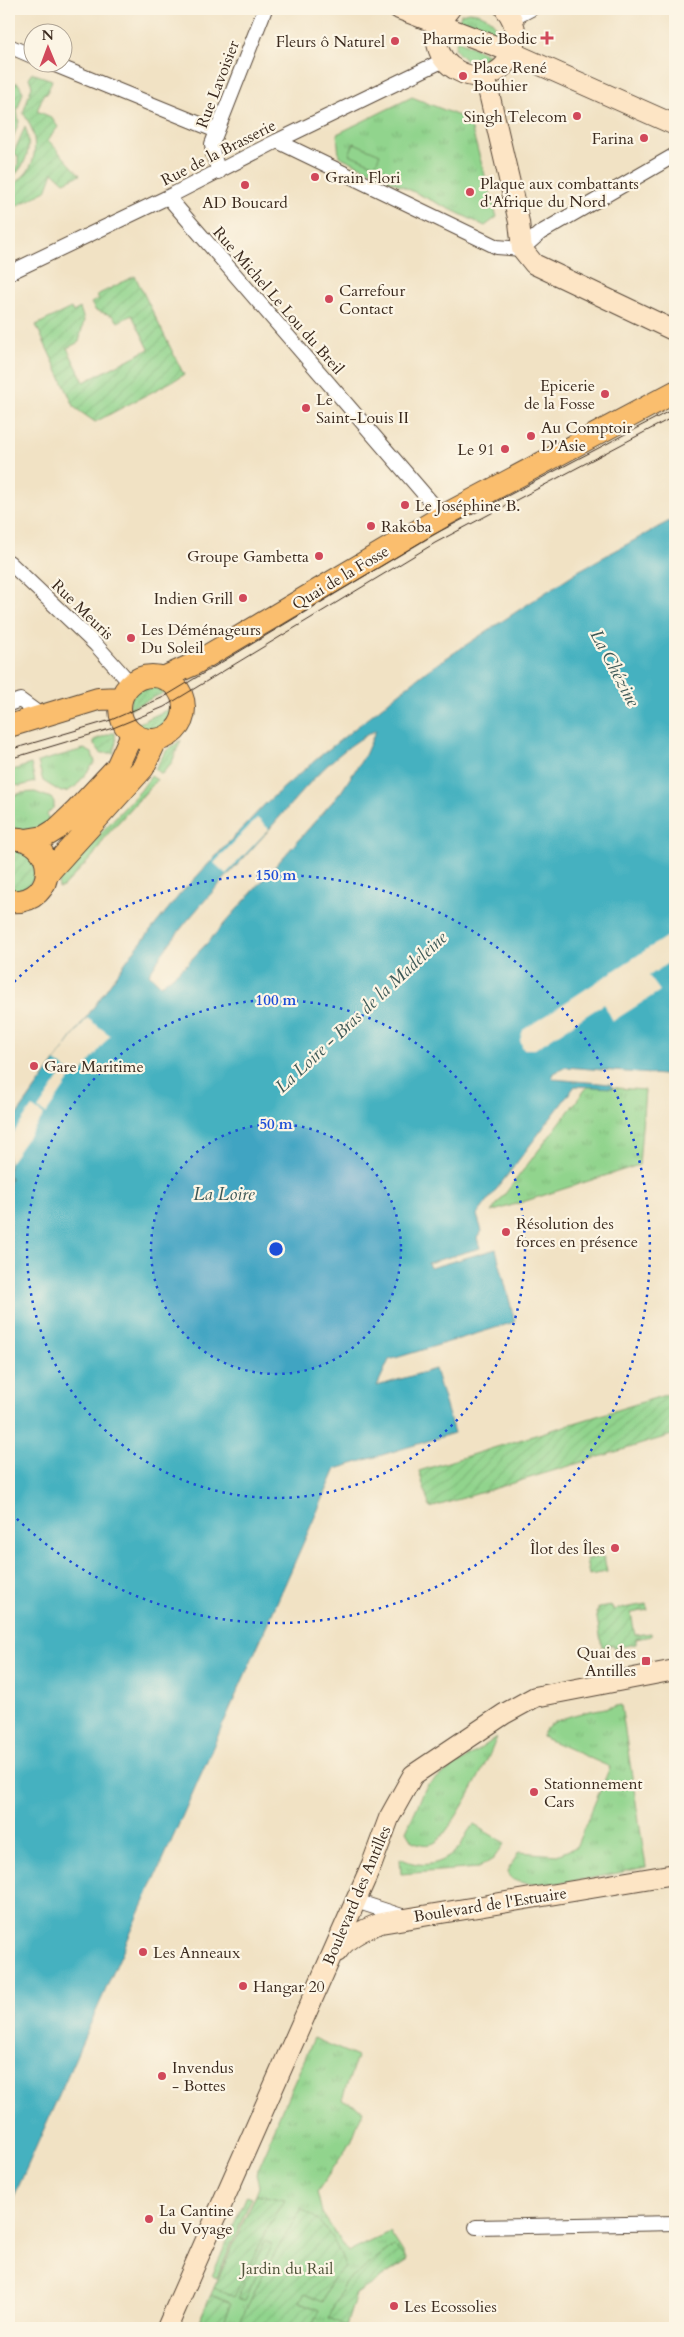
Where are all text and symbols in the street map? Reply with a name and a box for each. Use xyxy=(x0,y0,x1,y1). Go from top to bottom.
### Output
north arrow xyxy=(22,22,72,72)
text: N xyxy=(42,26,54,45)
place label: Pharmacie Bodic xyxy=(422,28,537,50)
place label: Fleurs ô Naturel xyxy=(276,31,385,53)
marker: Pharmacie Bodic xyxy=(541,32,553,44)
marker: Fleurs ô Naturel xyxy=(389,35,401,47)
street label: Rue Lavoisier xyxy=(191,37,245,131)
place label: Place René Bouhier xyxy=(473,57,547,97)
marker: Place René Bouhier xyxy=(457,70,469,82)
place label: Singh Telecom xyxy=(464,106,567,128)
marker: Singh Telecom xyxy=(571,110,583,122)
street label: Rue de la Brasserie xyxy=(157,114,280,191)
place label: Farina xyxy=(592,128,634,150)
marker: Farina xyxy=(638,132,650,144)
place label: Grain Flori xyxy=(325,167,401,189)
marker: Grain Flori xyxy=(309,171,321,183)
place label: Plaque aux combattants d'Afrique du Nord xyxy=(480,173,639,213)
marker: AD Boucard xyxy=(239,179,251,191)
marker: Plaque aux combattants d'Afrique du Nord xyxy=(464,186,476,198)
place label: AD Boucard xyxy=(202,192,288,214)
street label: Rue Michel Le Lou du Breil xyxy=(208,222,349,379)
place label: Carrefour Contact xyxy=(339,280,405,320)
marker: Carrefour Contact xyxy=(323,293,335,305)
place label: Epicerie de la Fosse xyxy=(524,375,595,415)
marker: Epicerie de la Fosse xyxy=(599,388,611,400)
place label: Le Saint-Louis II xyxy=(316,389,409,429)
marker: Le Saint-Louis II xyxy=(300,402,312,414)
place label: Au Comptoir D'Asie xyxy=(541,417,633,457)
marker: Au Comptoir D'Asie xyxy=(525,430,537,442)
place label: Le 91 xyxy=(457,439,495,461)
marker: Le 91 xyxy=(499,443,511,455)
place label: Le Joséphine B. xyxy=(415,495,520,517)
marker: Le Joséphine B. xyxy=(399,499,411,511)
place label: Rakoba xyxy=(381,516,432,538)
marker: Rakoba xyxy=(365,520,377,532)
street label: Quai de la Fosse xyxy=(288,540,393,615)
place label: Groupe Gambetta xyxy=(187,546,309,568)
marker: Groupe Gambetta xyxy=(313,550,325,562)
street label: Rue Meuris xyxy=(47,575,118,645)
place label: Indien Grill xyxy=(154,588,233,610)
marker: Indien Grill xyxy=(237,592,249,604)
place label: Les Déménageurs Du Soleil xyxy=(141,619,261,659)
water label: La Chézine xyxy=(584,625,646,712)
marker: Les Déménageurs Du Soleil xyxy=(125,632,137,644)
text: 150 m xyxy=(256,865,297,885)
water label: La Loire - Bras de la Madeleine xyxy=(270,925,454,1099)
text: 100 m xyxy=(256,990,297,1010)
place label: Gare Maritime xyxy=(44,1056,144,1078)
marker: Gare Maritime xyxy=(28,1060,40,1072)
text: 50 m xyxy=(259,1114,293,1134)
water label: La Loire xyxy=(193,1182,256,1207)
place label: Résolution des forces en présence xyxy=(516,1213,638,1253)
marker: Résolution des forces en présence xyxy=(500,1226,512,1238)
centre of rings xyxy=(267,1240,285,1258)
place label: Îlot des Îles xyxy=(530,1538,605,1560)
marker: Îlot des Îles xyxy=(609,1542,621,1554)
place label: Quai des Antilles xyxy=(577,1642,636,1682)
marker: Quai des Antilles xyxy=(640,1655,652,1667)
place label: Stationnement Cars xyxy=(544,1773,643,1813)
marker: Stationnement Cars xyxy=(528,1786,540,1798)
street label: Boulevard des Antilles xyxy=(318,1822,396,1969)
street label: Boulevard de l'Estuaire xyxy=(412,1882,568,1928)
place label: Les Anneaux xyxy=(153,1942,240,1964)
marker: Les Anneaux xyxy=(137,1946,149,1958)
place label: Hangar 20 xyxy=(253,1976,325,1998)
marker: Hangar 20 xyxy=(237,1980,249,1992)
place label: Invendus - Bottes xyxy=(172,2057,234,2097)
marker: Invendus - Bottes xyxy=(156,2070,168,2082)
place label: La Cantine du Voyage xyxy=(159,2200,234,2240)
marker: La Cantine du Voyage xyxy=(143,2213,155,2225)
park label: Jardin du Rail xyxy=(239,2258,333,2280)
place label: Les Ecossolies xyxy=(404,2296,497,2318)
marker: Les Ecossolies xyxy=(388,2300,400,2312)

